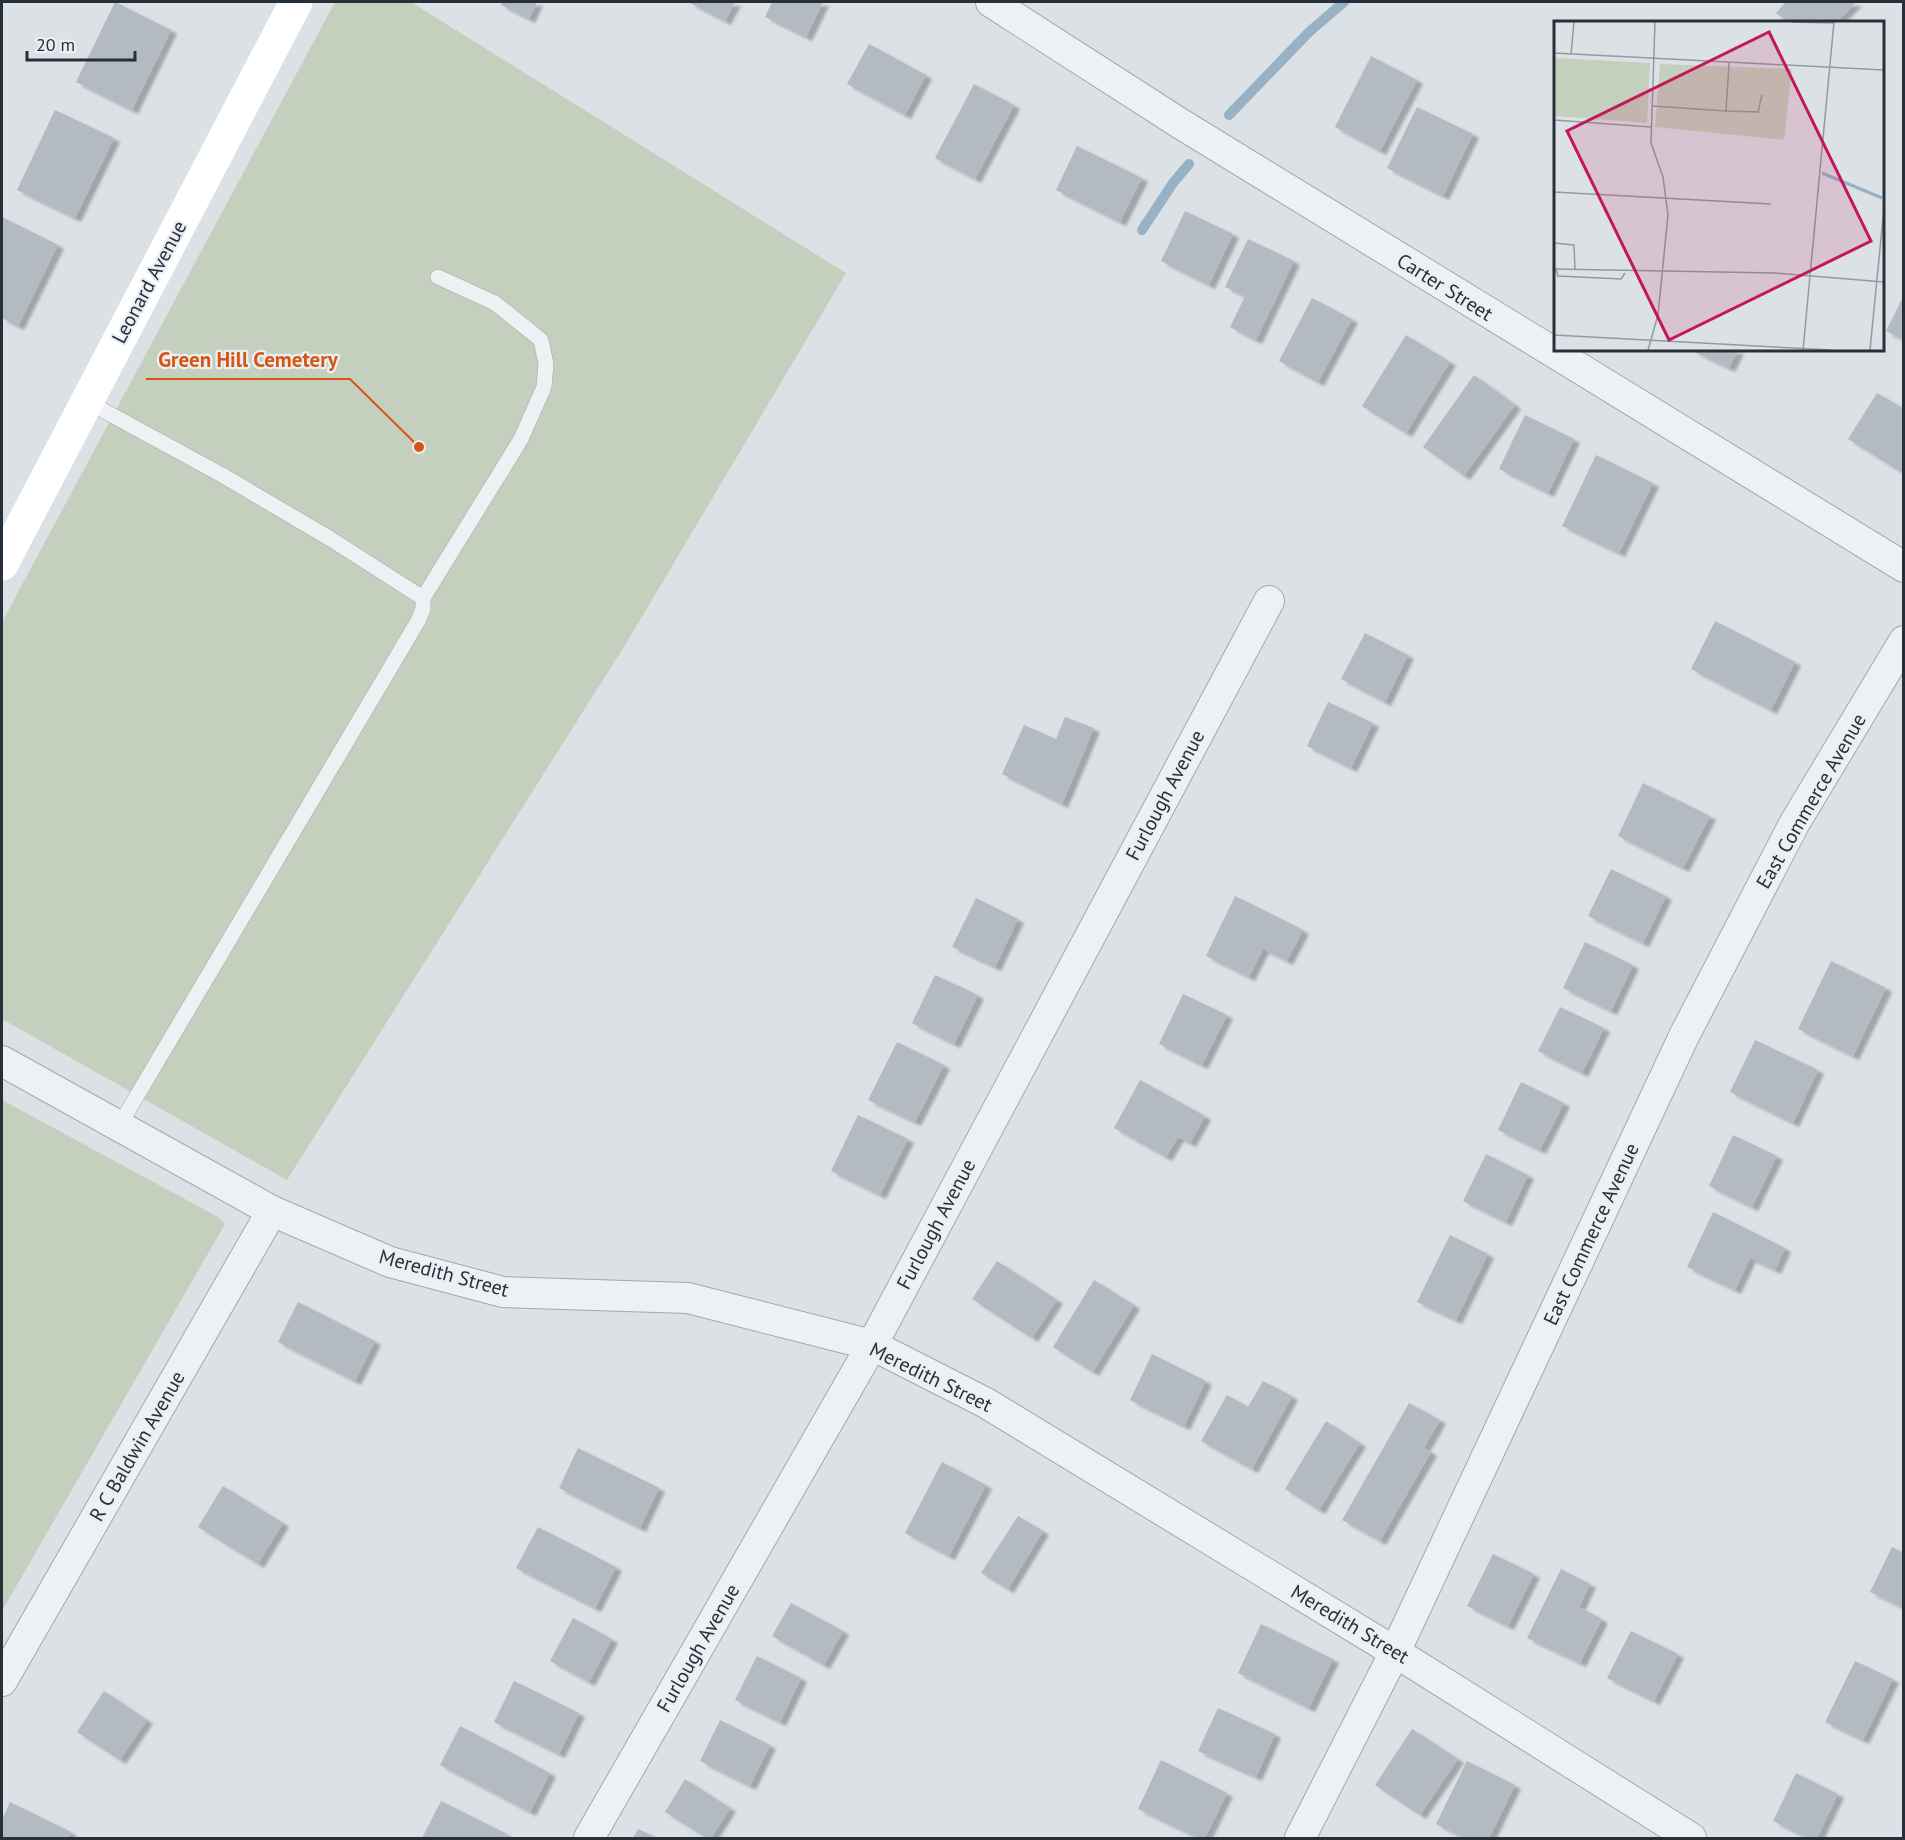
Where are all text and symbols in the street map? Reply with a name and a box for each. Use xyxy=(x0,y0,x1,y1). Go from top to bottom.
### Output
inset map xyxy=(1554,21,1884,351)
scale bar xyxy=(27,24,135,62)
text: 20 m xyxy=(36,33,75,56)
street label: Leonard Avenue xyxy=(106,216,192,348)
street label: Carter Street xyxy=(1392,247,1498,327)
callout: Green Hill Cemetery xyxy=(146,340,350,379)
text: Green Hill Cemetery xyxy=(158,346,339,373)
street label: East Commerce Avenue xyxy=(1750,709,1872,893)
street label: Furlough Avenue xyxy=(1120,725,1210,865)
street label: East Commerce Avenue xyxy=(1537,1139,1645,1329)
street label: Furlough Avenue xyxy=(891,1154,981,1294)
street label: Meredith Street xyxy=(376,1243,512,1303)
street label: Meredith Street xyxy=(865,1336,997,1418)
street label: R C Baldwin Avenue xyxy=(83,1366,191,1526)
street label: Furlough Avenue xyxy=(651,1579,745,1717)
street label: Meredith Street xyxy=(1286,1579,1414,1670)

